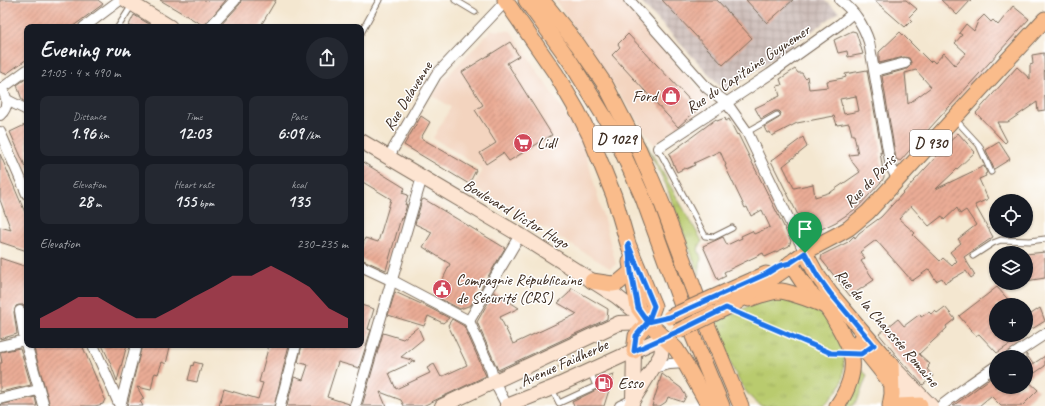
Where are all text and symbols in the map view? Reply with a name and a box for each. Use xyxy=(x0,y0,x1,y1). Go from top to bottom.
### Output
street label: Rue du Capitaine Guynemer xyxy=(682,19,815,118)
text: Evening run xyxy=(40,36,130,64)
button: share xyxy=(306,37,348,79)
street label: Rue Delavenne xyxy=(379,56,438,134)
text: 21:05 · 4 × 490 m xyxy=(40,65,121,81)
shop icon: Ford xyxy=(660,85,682,107)
place label: Ford xyxy=(632,86,660,106)
text: Distance xyxy=(73,109,106,123)
text: Time xyxy=(186,109,202,123)
text: Pace xyxy=(290,109,307,123)
text: 1.96 xyxy=(69,123,96,144)
text: 12:03 xyxy=(177,123,211,144)
text: 6:09 xyxy=(277,123,303,144)
road number: D 1029 xyxy=(593,126,641,152)
text: km xyxy=(96,128,109,142)
text: /km xyxy=(303,128,320,142)
road number: D 930 xyxy=(910,130,952,156)
supermarket icon: Lidl xyxy=(512,132,534,154)
place label: Lidl xyxy=(537,133,559,153)
street label: Rue de Paris xyxy=(840,149,901,212)
street label: Boulevard Victor Hugo xyxy=(460,175,574,254)
text: Elevation xyxy=(72,177,106,191)
text: Heart rate xyxy=(174,177,214,191)
text: kcal xyxy=(291,177,306,191)
text: 28 xyxy=(77,191,93,212)
text: 155 xyxy=(174,191,196,212)
text: 135 xyxy=(287,191,310,212)
map controls xyxy=(989,194,1033,394)
button: locate xyxy=(989,194,1033,238)
text: m xyxy=(93,196,101,210)
text: bpm xyxy=(196,196,214,210)
pin xyxy=(788,212,822,253)
icon: arrive xyxy=(794,218,816,240)
text: Elevation xyxy=(40,236,80,252)
text: 230–235 m xyxy=(297,236,348,252)
button: layers xyxy=(989,246,1033,290)
street label: Rue de la Chaussée Romaine xyxy=(830,265,945,392)
place label: Compagnie Républicaine de Sécurité (CRS) xyxy=(456,270,583,308)
public building icon: Compagnie Républicaine de Sécurité (CRS) xyxy=(431,278,453,300)
button: + xyxy=(989,298,1033,342)
street label: Avenue Faidherbe xyxy=(517,334,613,391)
button: − xyxy=(989,350,1033,394)
fuel station icon: Esso xyxy=(593,372,615,394)
place label: Esso xyxy=(618,373,644,393)

